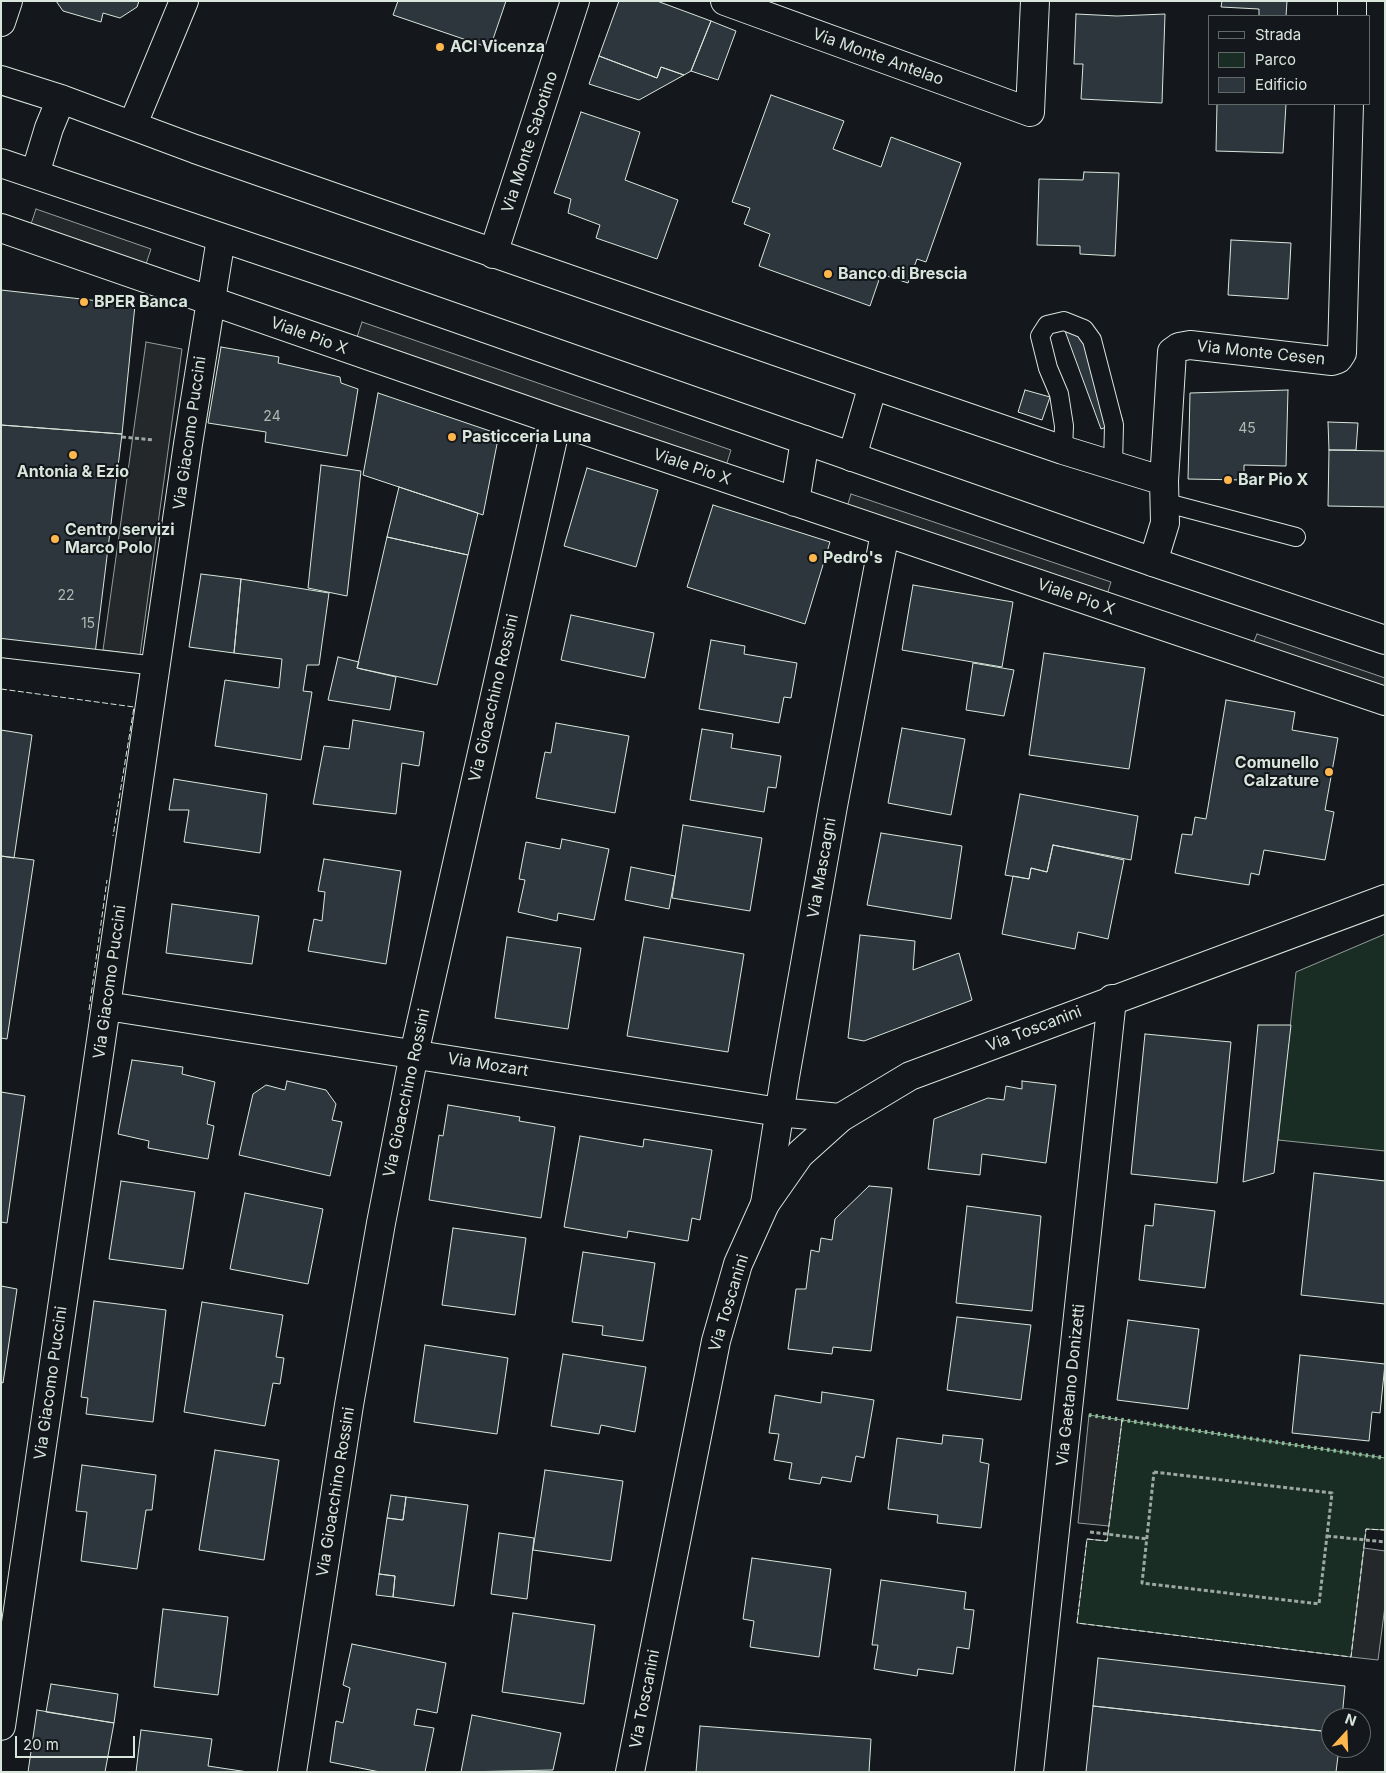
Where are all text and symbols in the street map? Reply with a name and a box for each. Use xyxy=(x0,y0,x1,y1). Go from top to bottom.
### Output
legend xyxy=(1208,15,1371,105)
street label: Via Monte Antelao xyxy=(810,24,946,90)
text: Strada xyxy=(1255,25,1301,44)
place label: ACI Vicenza xyxy=(450,37,545,57)
marker: ACI Vicenza xyxy=(434,41,446,53)
text: Parco xyxy=(1255,50,1296,69)
street label: Via Monte Sabotino xyxy=(498,69,562,215)
text: Edificio xyxy=(1255,75,1307,94)
place label: Banco di Brescia xyxy=(838,264,967,284)
marker: Banco di Brescia xyxy=(822,268,834,280)
place label: BPER Banca xyxy=(94,292,188,312)
marker: BPER Banca xyxy=(78,296,90,308)
street label: Viale Pio X xyxy=(268,313,350,359)
street label: Via Monte Cesen xyxy=(1196,337,1326,369)
street label: Via Giacomo Puccini xyxy=(170,355,210,511)
house number: 24 xyxy=(263,409,281,425)
house number: 45 xyxy=(1238,421,1256,437)
place label: Pasticceria Luna xyxy=(462,427,591,447)
marker: Pasticceria Luna xyxy=(446,431,458,443)
street label: Viale Pio X xyxy=(651,445,733,489)
marker: Antonia & Ezio xyxy=(67,449,79,461)
place label: Antonia & Ezio xyxy=(17,462,129,482)
place label: Bar Pio X xyxy=(1238,470,1308,490)
marker: Bar Pio X xyxy=(1222,474,1234,486)
place label: Centro servizi Marco Polo xyxy=(65,520,175,558)
marker: Centro servizi Marco Polo xyxy=(49,533,61,545)
place label: Pedro's xyxy=(823,548,883,568)
marker: Pedro's xyxy=(807,552,819,564)
street label: Viale Pio X xyxy=(1035,575,1117,619)
house number: 22 xyxy=(57,588,75,604)
street label: Via Gioacchino Rossini xyxy=(465,612,523,784)
house number: 15 xyxy=(81,616,95,632)
place label: Comunello Calzature xyxy=(1235,753,1319,791)
marker: Comunello Calzature xyxy=(1323,766,1335,778)
street label: Via Mascagni xyxy=(804,816,840,920)
street label: Via Giacomo Puccini xyxy=(90,904,130,1060)
street label: Via Toscanini xyxy=(984,1002,1084,1056)
street label: Via Gioacchino Rossini xyxy=(380,1007,434,1179)
street label: Via Mozart xyxy=(446,1049,530,1081)
street label: Via Toscanini xyxy=(705,1252,753,1354)
street label: Via Gaetano Donizetti xyxy=(1053,1303,1089,1467)
street label: Via Giacomo Puccini xyxy=(31,1305,71,1461)
street label: Via Gioacchino Rossini xyxy=(313,1406,359,1578)
street label: Via Toscanini xyxy=(626,1648,664,1750)
north arrow xyxy=(1321,1708,1371,1758)
text: N xyxy=(1343,1710,1359,1729)
scale bar xyxy=(18,1726,138,1758)
text: 20 m xyxy=(23,1735,59,1754)

